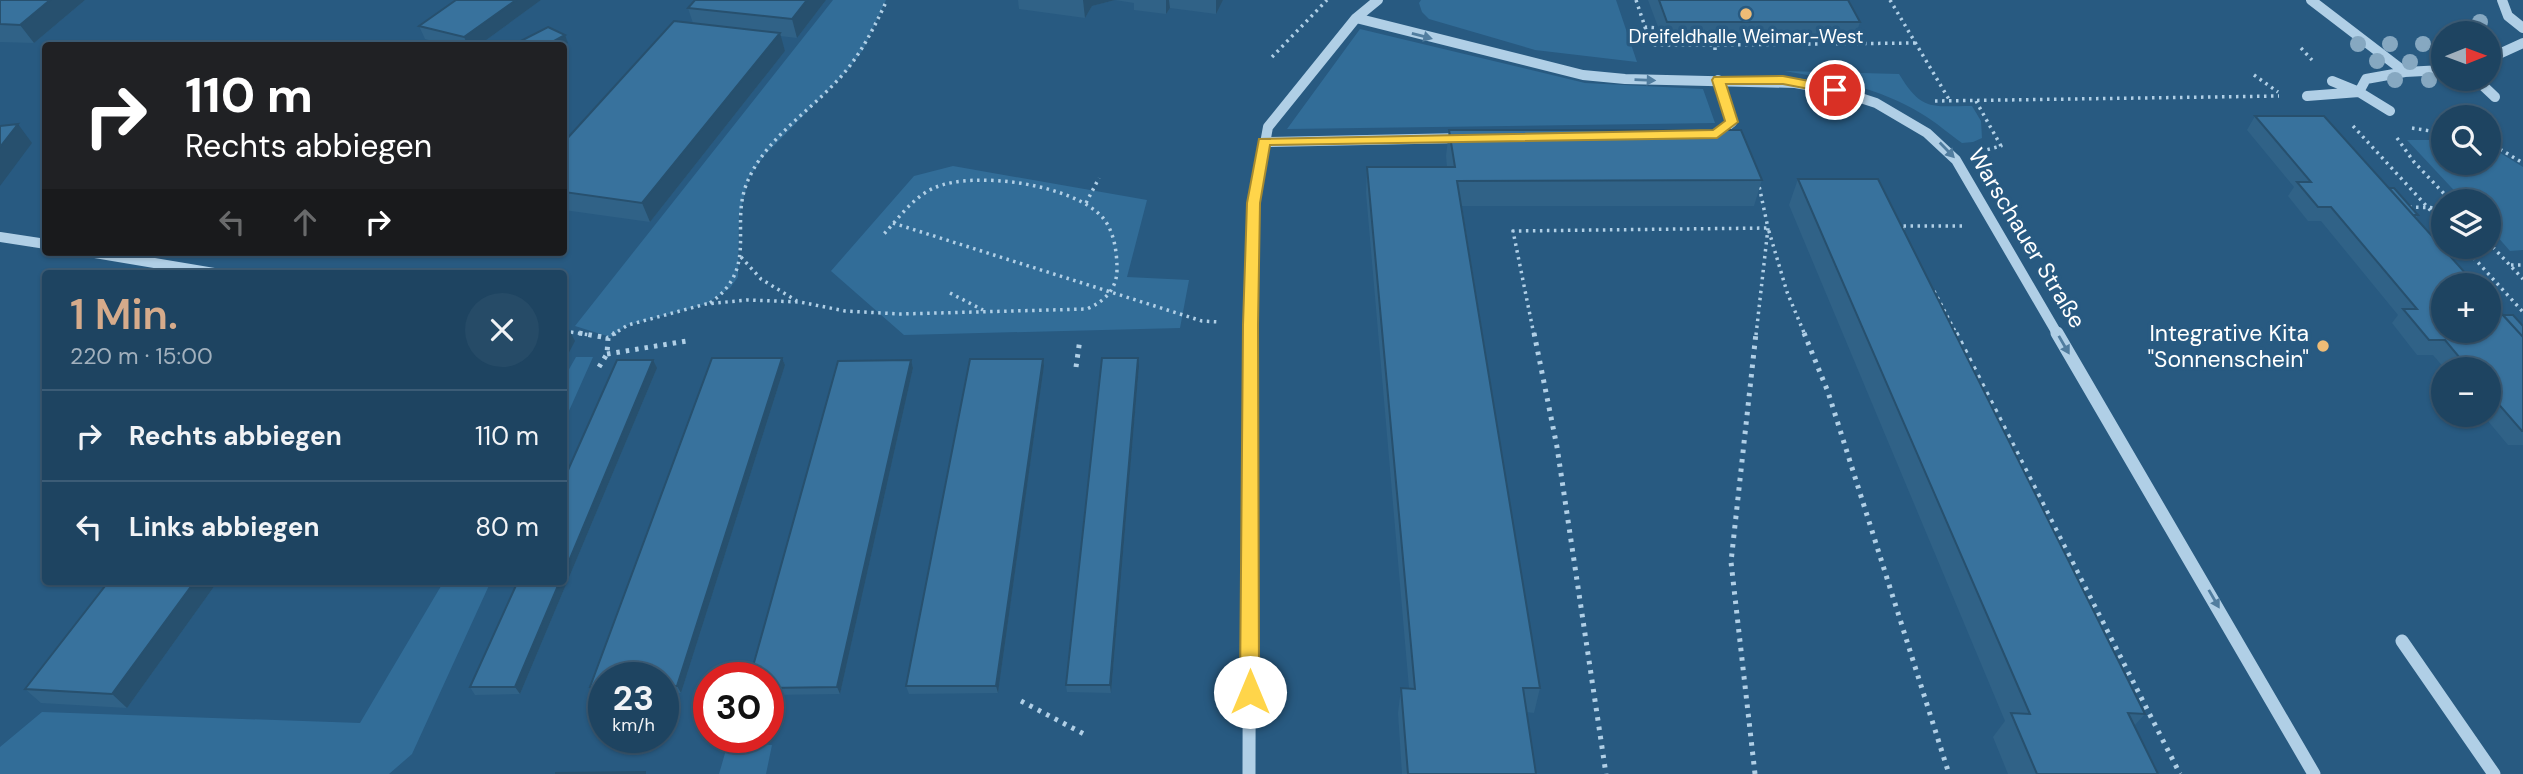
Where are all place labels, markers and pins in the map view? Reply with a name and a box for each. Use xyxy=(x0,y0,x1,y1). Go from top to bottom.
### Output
marker: Dreifeldhalle Weimar-West xyxy=(1738,6,1754,22)
place label: Dreifeldhalle Weimar-West xyxy=(1628,24,1864,49)
pin xyxy=(1805,60,1865,120)
place label: Integrative Kita "Sonnenschein" xyxy=(2147,318,2309,374)
marker: Integrative Kita "Sonnenschein" xyxy=(2315,338,2331,354)

